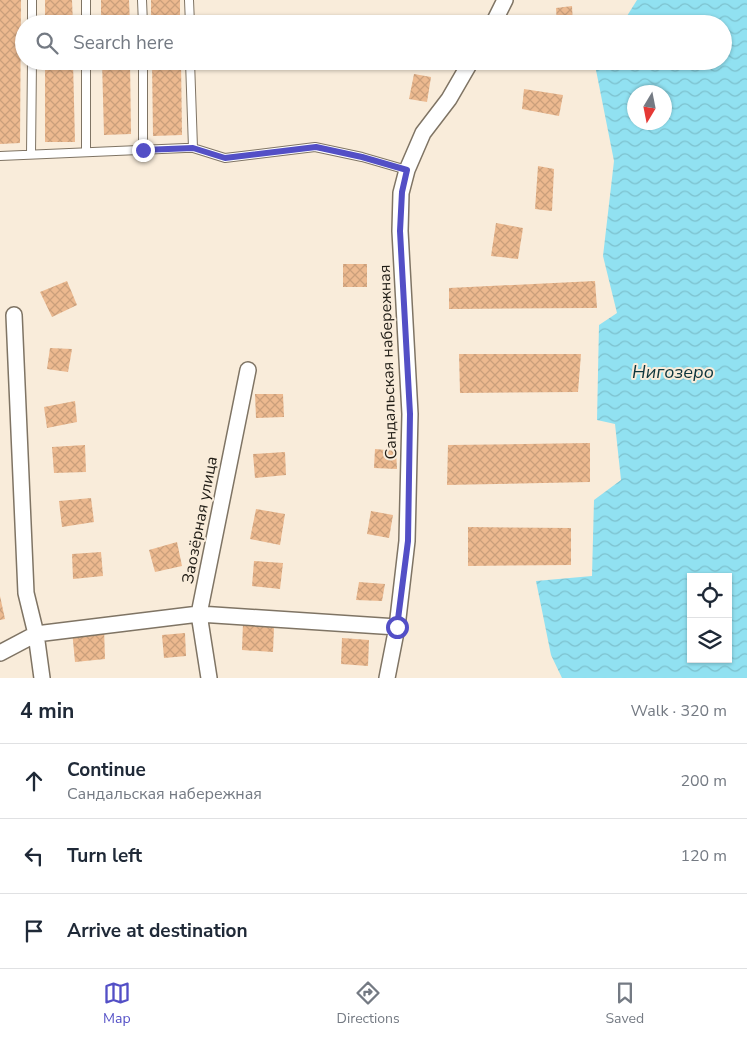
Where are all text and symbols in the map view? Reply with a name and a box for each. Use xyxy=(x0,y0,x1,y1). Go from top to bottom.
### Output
search box xyxy=(15,15,732,70)
icon: search xyxy=(33,29,61,57)
text: Search here xyxy=(73,30,174,56)
north arrow xyxy=(627,85,672,130)
route end xyxy=(132,139,155,162)
street label: Сандальская набережная xyxy=(374,264,402,460)
water label: Нигозеро xyxy=(632,360,714,384)
street label: Заозёрная улица xyxy=(177,454,223,586)
map controls xyxy=(687,573,732,663)
button: locate xyxy=(687,573,732,618)
route start xyxy=(386,616,409,639)
button: layers xyxy=(687,618,732,663)
text: 4 min xyxy=(20,697,74,725)
text: Walk · 320 m xyxy=(631,700,727,722)
text: Continue xyxy=(67,757,146,783)
icon: ahead xyxy=(20,767,48,795)
text: 200 m xyxy=(680,770,727,792)
text: Сандальская набережная xyxy=(67,783,262,805)
icon: left xyxy=(20,842,48,870)
text: Turn left xyxy=(67,843,142,869)
text: 120 m xyxy=(680,845,727,867)
icon: arrive xyxy=(20,917,48,945)
text: Arrive at destination xyxy=(67,918,248,944)
tab: Map xyxy=(103,979,131,1028)
tab: Directions xyxy=(337,979,400,1028)
tab: Saved xyxy=(605,979,644,1028)

